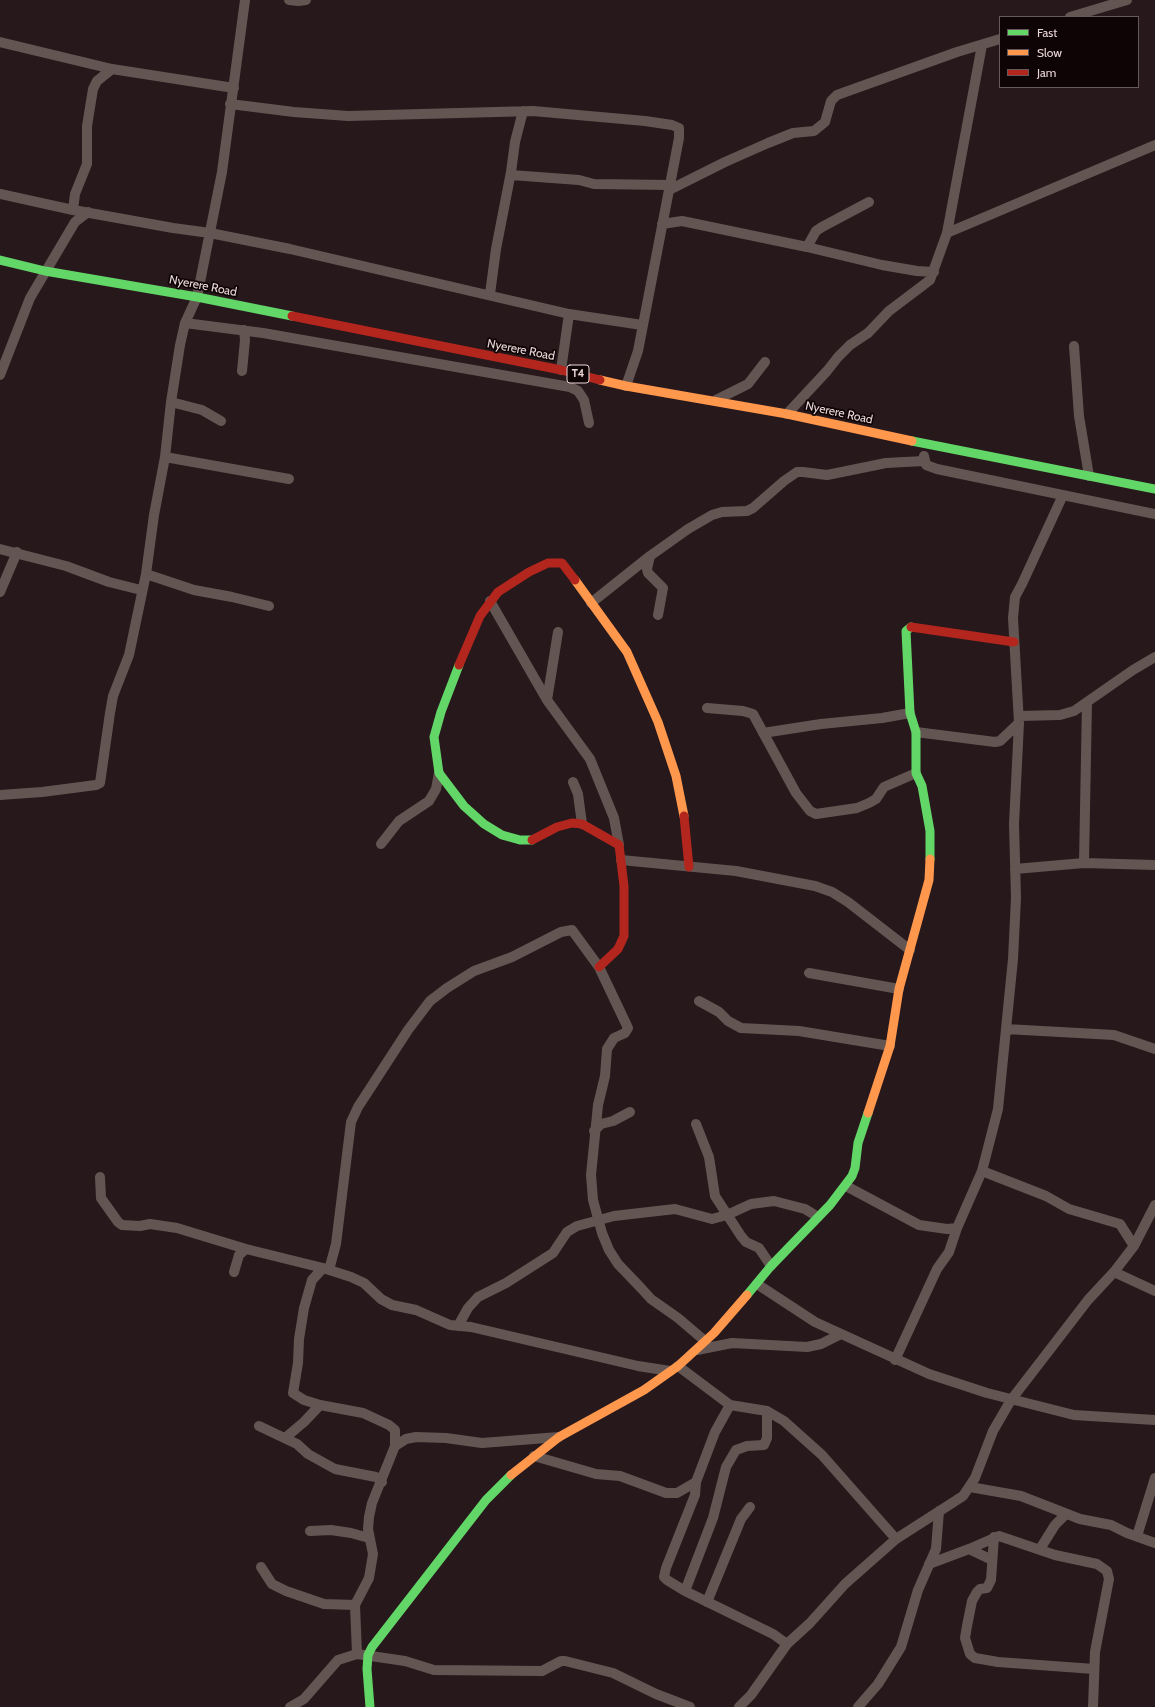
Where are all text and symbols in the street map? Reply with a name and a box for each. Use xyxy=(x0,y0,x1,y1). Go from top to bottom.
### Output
legend xyxy=(999,16,1139,88)
text: Fast xyxy=(1037,25,1057,40)
text: Slow xyxy=(1037,45,1062,60)
text: Jam xyxy=(1037,65,1056,80)
street label: Nyerere Road xyxy=(168,272,238,300)
street label: Nyerere Road xyxy=(486,336,556,364)
road number: T4 xyxy=(567,365,589,383)
street label: Nyerere Road xyxy=(804,399,874,427)

